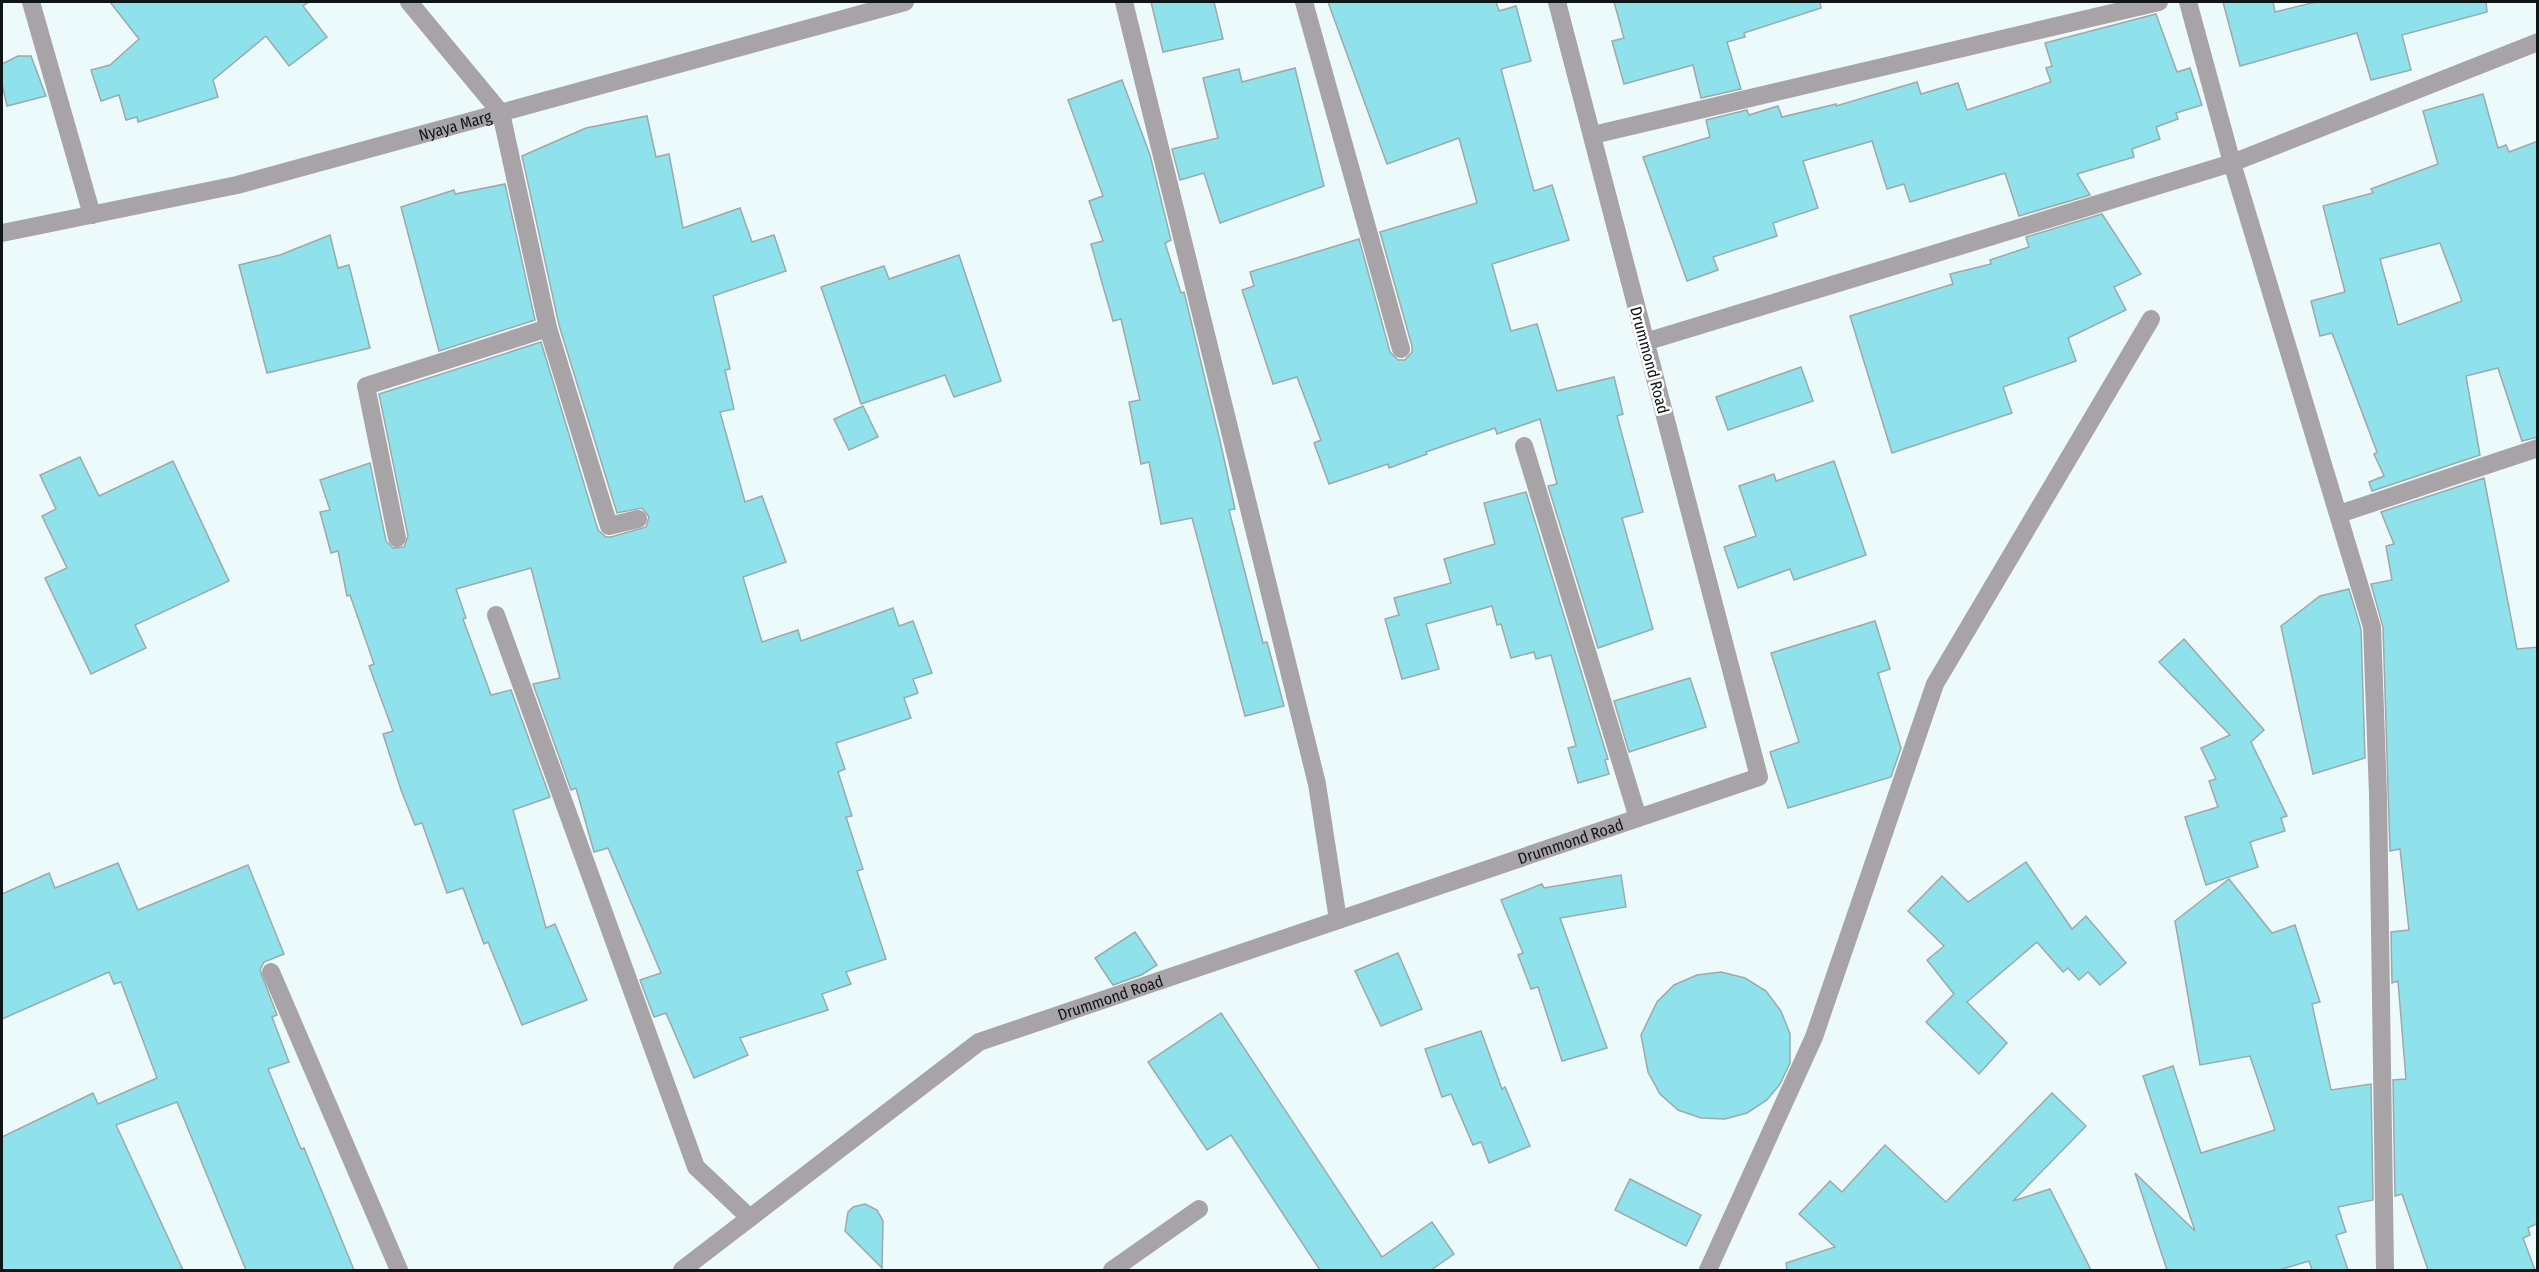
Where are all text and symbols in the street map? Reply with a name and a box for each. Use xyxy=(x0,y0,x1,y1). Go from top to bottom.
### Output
street label: Nyaya Marg xyxy=(417,107,494,145)
street label: Drummond Road xyxy=(1626,304,1673,416)
street label: Drummond Road xyxy=(1515,815,1626,868)
street label: Drummond Road xyxy=(1055,971,1166,1025)

